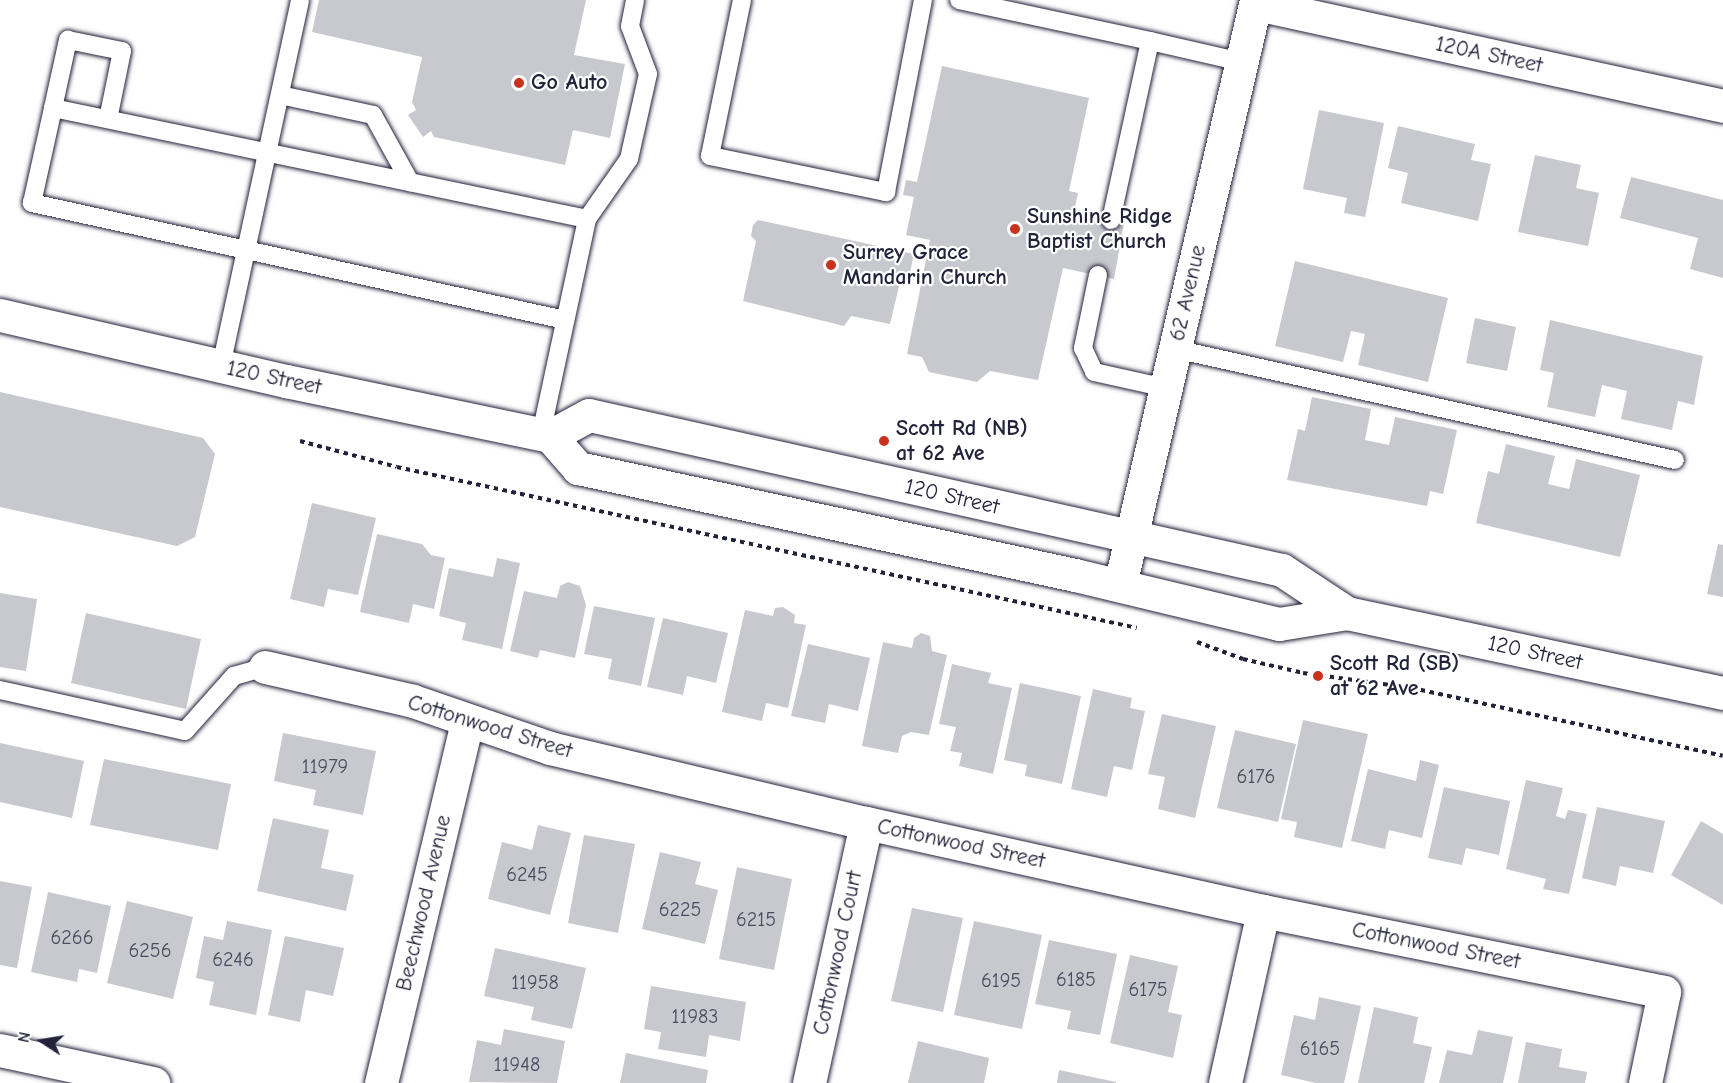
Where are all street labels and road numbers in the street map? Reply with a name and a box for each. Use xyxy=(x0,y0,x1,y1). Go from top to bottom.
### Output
street label: 120A Street xyxy=(1433,31,1545,79)
street label: 62 Avenue xyxy=(1164,242,1212,344)
street label: 120 Street xyxy=(224,355,324,401)
street label: 120 Street xyxy=(902,473,1002,521)
street label: 120 Street xyxy=(1485,630,1585,676)
street label: Cottonwood Street xyxy=(404,689,576,765)
street label: Beechwood Avenue xyxy=(391,812,457,994)
street label: Cottonwood Street xyxy=(875,813,1047,875)
street label: Cottonwood Court xyxy=(808,869,868,1037)
street label: Cottonwood Street xyxy=(1350,917,1522,975)

